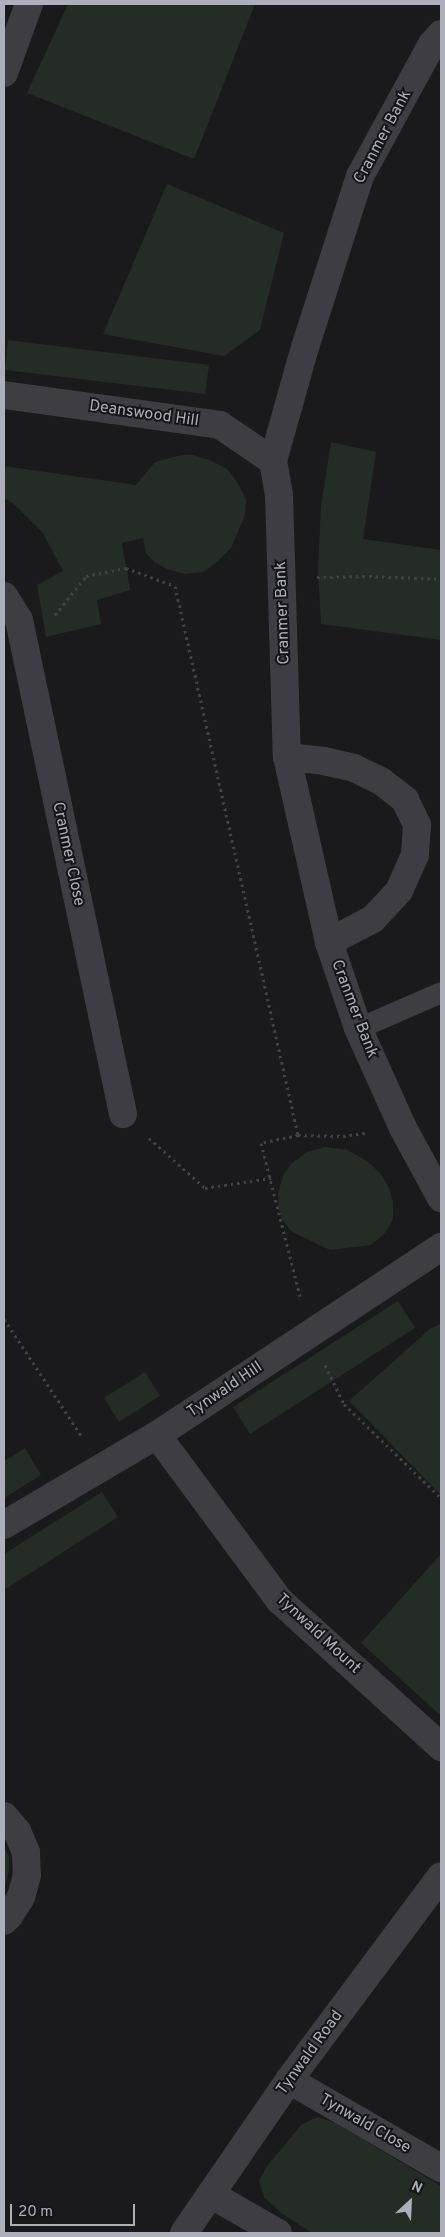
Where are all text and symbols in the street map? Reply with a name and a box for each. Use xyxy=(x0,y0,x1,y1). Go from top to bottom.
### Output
street label: Cranmer Bank xyxy=(350,87,416,187)
street label: Deanswood Hill xyxy=(88,397,200,431)
street label: Cranmer Bank xyxy=(272,561,294,665)
street label: Cranmer Close xyxy=(48,800,88,908)
street label: Cranmer Bank xyxy=(327,957,381,1061)
street label: Tynwald Hill xyxy=(184,1358,266,1422)
street label: Tynwald Mount xyxy=(272,1590,364,1678)
street label: Tynwald Road xyxy=(273,2007,347,2099)
street label: Tynwald Close xyxy=(316,2090,414,2158)
north arrow xyxy=(385,2177,435,2227)
text: N xyxy=(408,2178,425,2198)
scale bar xyxy=(12,2194,138,2226)
text: 20 m xyxy=(18,2203,53,2222)

